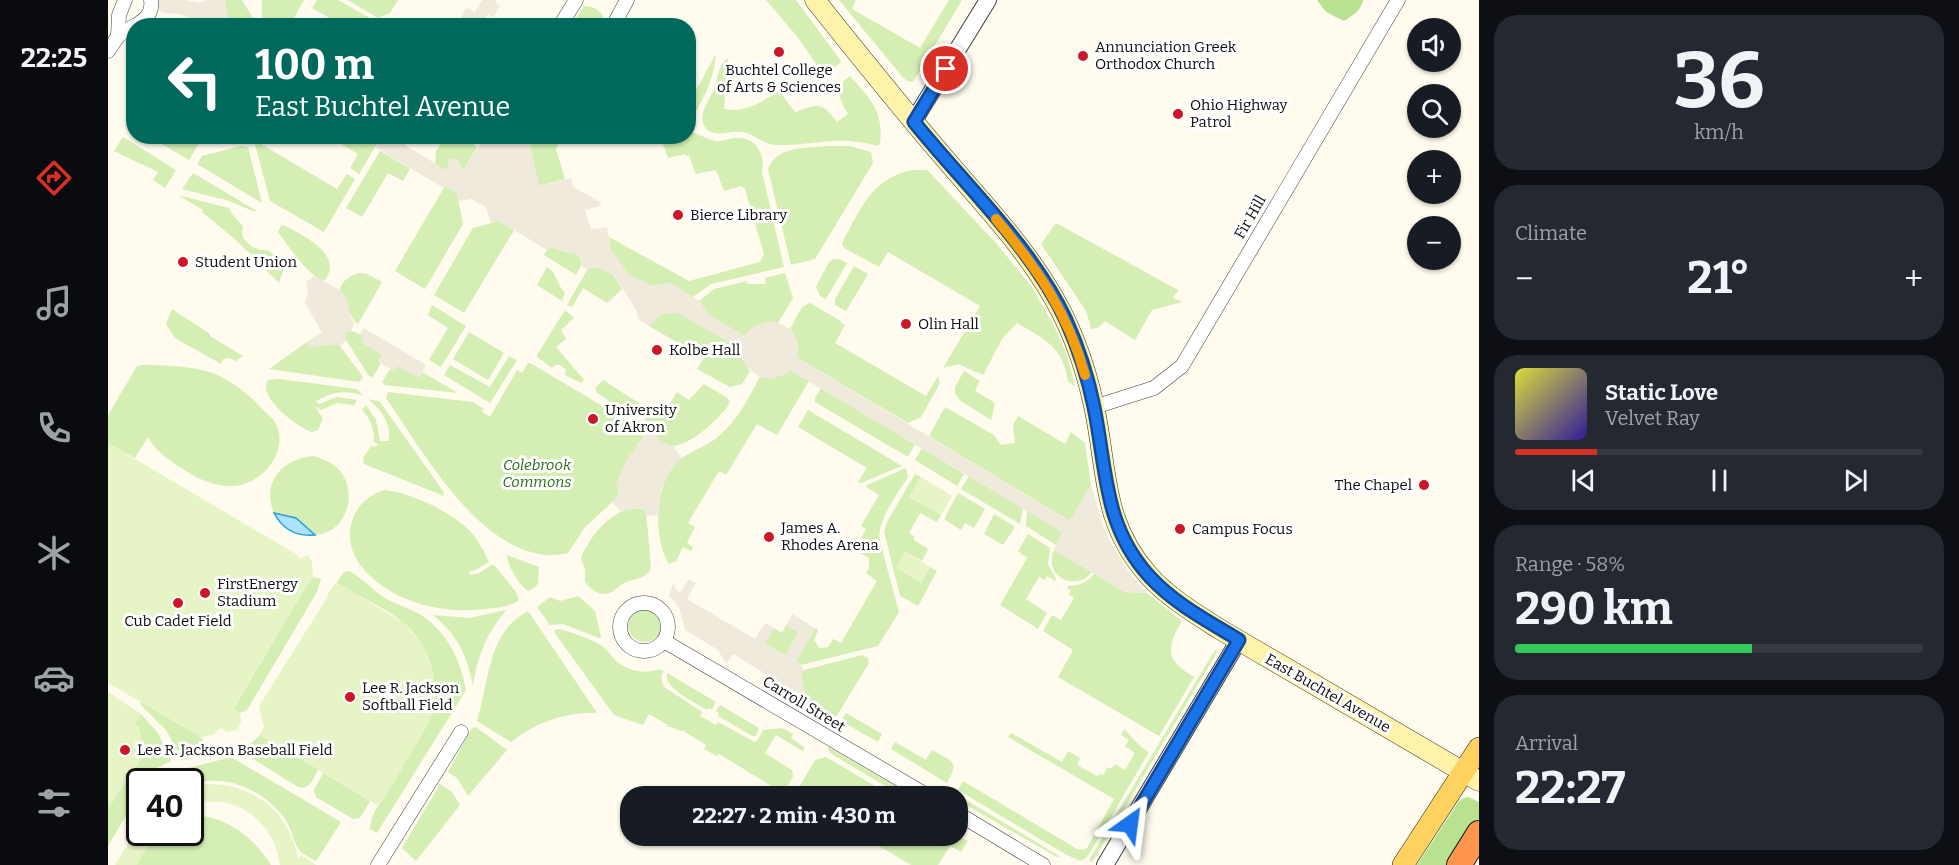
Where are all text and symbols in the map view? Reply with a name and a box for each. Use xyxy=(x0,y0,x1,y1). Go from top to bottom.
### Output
map controls xyxy=(1407,18,1461,270)
button: sound xyxy=(1407,18,1461,72)
text: 36 xyxy=(1673,34,1765,128)
place label: Annunciation Greek Orthodox Church xyxy=(1095,38,1237,73)
text: 100 m xyxy=(255,40,374,90)
text: 22:25 xyxy=(21,42,87,74)
icon: left xyxy=(156,42,234,120)
pin xyxy=(920,43,971,94)
marker: Buchtel College of Arts & Sciences xyxy=(772,45,786,59)
marker: Annunciation Greek Orthodox Church xyxy=(1076,49,1090,63)
icon: arrive xyxy=(929,52,962,85)
place label: Buchtel College of Arts & Sciences xyxy=(717,61,841,96)
button: search xyxy=(1407,84,1461,138)
text: East Buchtel Avenue xyxy=(255,91,510,123)
place label: Ohio Highway Patrol xyxy=(1190,96,1288,131)
marker: Ohio Highway Patrol xyxy=(1171,107,1185,121)
text: km/h xyxy=(1694,120,1744,144)
button: + xyxy=(1407,150,1461,204)
icon: directions xyxy=(33,157,75,199)
street label: Fir Hill xyxy=(1230,192,1270,242)
place label: Bierce Library xyxy=(690,206,787,224)
marker: Bierce Library xyxy=(671,208,685,222)
button: − xyxy=(1407,216,1461,270)
text: Climate xyxy=(1515,221,1587,245)
text: 21° xyxy=(1687,251,1750,305)
place label: Student Union xyxy=(195,253,297,271)
marker: Student Union xyxy=(176,255,190,269)
text: − xyxy=(1515,259,1533,299)
text: + xyxy=(1904,259,1923,299)
icon: music xyxy=(33,282,75,324)
place label: Olin Hall xyxy=(918,315,979,333)
marker: Olin Hall xyxy=(899,317,913,331)
place label: Kolbe Hall xyxy=(669,341,740,359)
marker: Kolbe Hall xyxy=(650,343,664,357)
text: Static Love xyxy=(1605,379,1718,406)
place label: University of Akron xyxy=(605,401,677,436)
text: Velvet Ray xyxy=(1605,406,1700,430)
icon: phone xyxy=(33,407,75,449)
marker: University of Akron xyxy=(586,412,600,426)
park label: Colebrook Commons xyxy=(503,456,572,491)
icon: previous xyxy=(1567,464,1600,497)
icon: pause xyxy=(1703,464,1736,497)
icon: next xyxy=(1839,464,1872,497)
place label: The Chapel xyxy=(1335,476,1412,494)
marker: The Chapel xyxy=(1417,478,1431,492)
place label: James A. Rhodes Arena xyxy=(780,519,879,554)
place label: Campus Focus xyxy=(1192,520,1293,538)
marker: Campus Focus xyxy=(1173,522,1187,536)
marker: James A. Rhodes Arena xyxy=(762,530,776,544)
icon: climate xyxy=(33,532,75,574)
text: Range · 58% xyxy=(1515,552,1625,576)
place label: FirstEnergy Stadium xyxy=(217,575,298,610)
text: 290 km xyxy=(1515,582,1673,636)
marker: FirstEnergy Stadium xyxy=(198,586,212,600)
marker: Cub Cadet Field xyxy=(171,596,185,610)
place label: Cub Cadet Field xyxy=(124,612,232,630)
street label: East Buchtel Avenue xyxy=(1262,650,1394,736)
icon: car xyxy=(33,657,75,699)
street label: Carroll Street xyxy=(760,672,849,736)
place label: Lee R. Jackson Softball Field xyxy=(362,679,460,714)
marker: Lee R. Jackson Softball Field xyxy=(343,690,357,704)
text: Arrival xyxy=(1515,731,1578,755)
place label: Lee R. Jackson Baseball Field xyxy=(137,741,333,759)
marker: Lee R. Jackson Baseball Field xyxy=(118,743,132,757)
text: 22:27 xyxy=(1515,761,1625,815)
speed limit sign: 40 xyxy=(126,768,204,846)
icon: filters xyxy=(33,782,75,824)
position arrow xyxy=(1098,792,1162,856)
text: 22:27 · 2 min · 430 m xyxy=(692,802,896,829)

